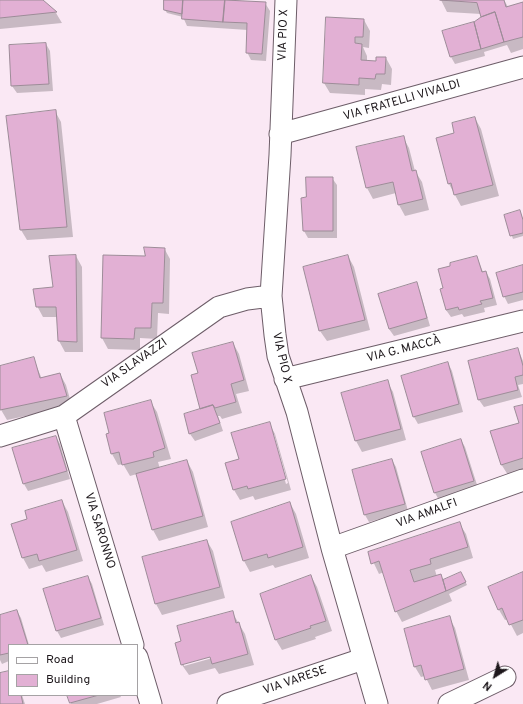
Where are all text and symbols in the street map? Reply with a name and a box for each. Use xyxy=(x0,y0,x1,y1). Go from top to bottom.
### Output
street label: VIA PIO X xyxy=(276,9,292,61)
street label: VIA FRATELLI VIVALDI xyxy=(342,77,462,125)
street label: VIA PIO X xyxy=(268,331,294,385)
street label: VIA G. MACCÀ xyxy=(365,334,443,366)
street label: VIA SLAVAZZI xyxy=(99,336,171,392)
street label: VIA SARONNO xyxy=(81,491,117,571)
street label: VIA AMALFI xyxy=(394,496,460,532)
legend xyxy=(8,644,138,696)
text: Road xyxy=(46,652,74,668)
north arrow xyxy=(475,656,515,696)
street label: VIA VARESE xyxy=(261,663,329,699)
text: Building xyxy=(46,672,90,688)
text: N xyxy=(480,678,495,694)

